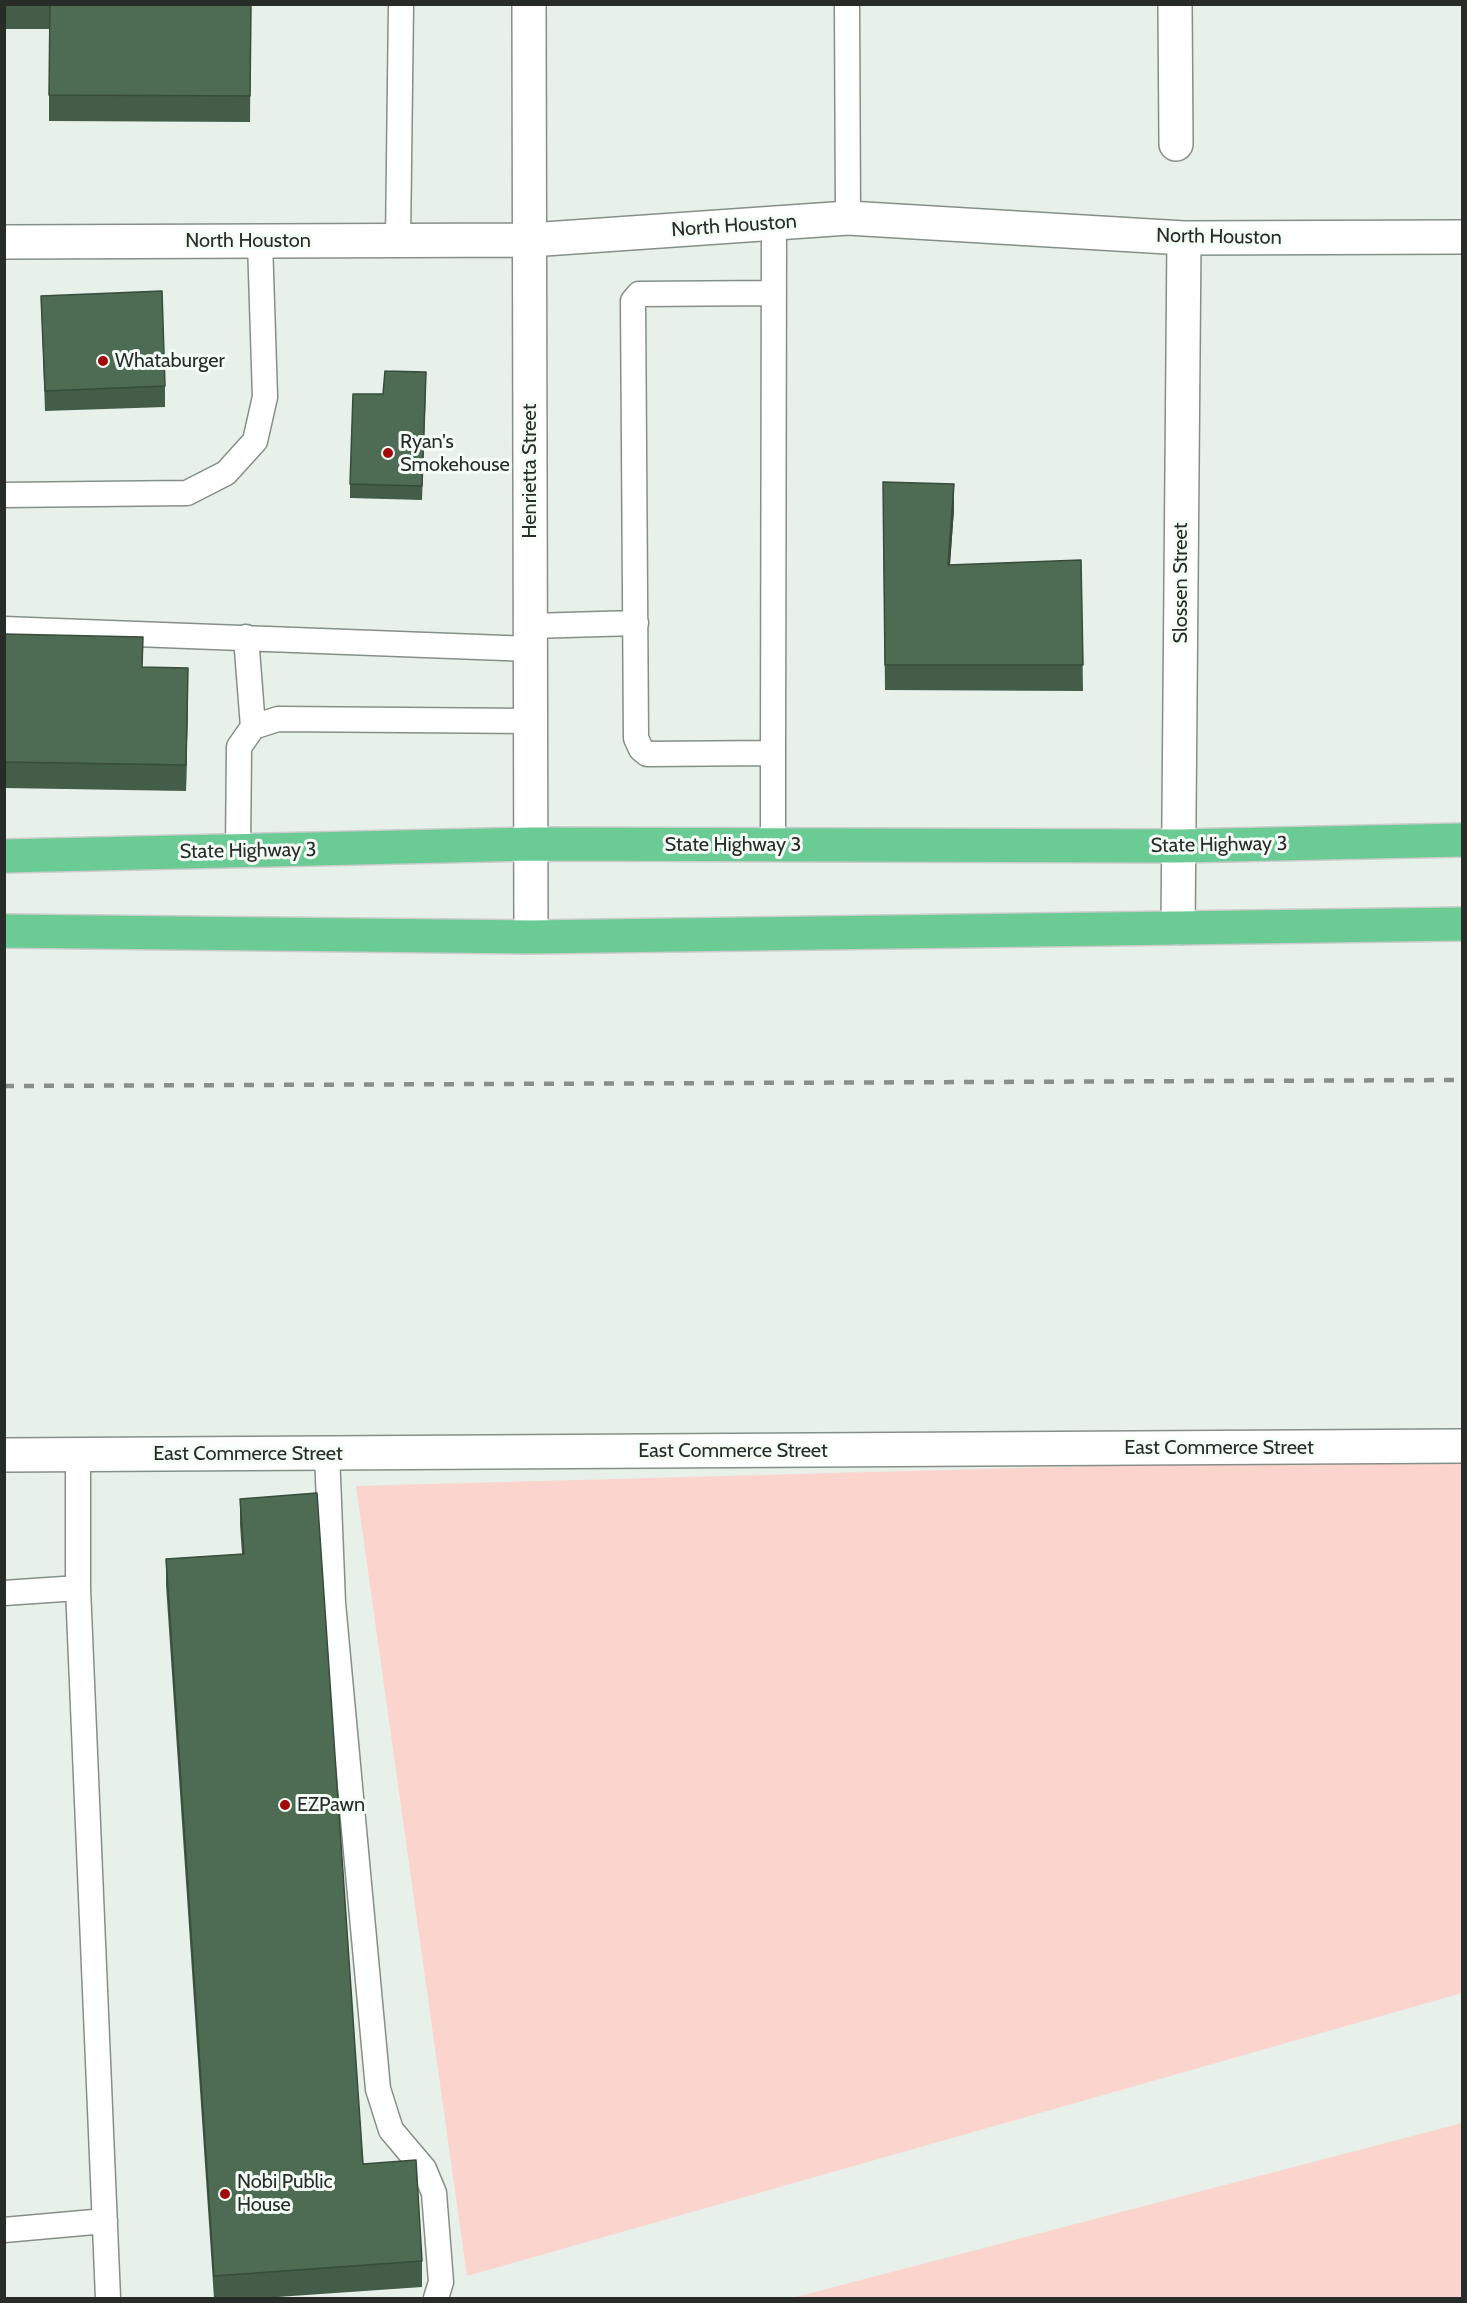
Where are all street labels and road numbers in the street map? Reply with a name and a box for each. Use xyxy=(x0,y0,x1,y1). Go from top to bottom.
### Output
street label: North Houston xyxy=(670,210,798,242)
street label: North Houston xyxy=(1156,224,1282,250)
street label: North Houston xyxy=(185,229,311,253)
street label: Henrietta Street xyxy=(518,403,542,539)
street label: Slossen Street xyxy=(1169,522,1193,644)
street label: State Highway 3 xyxy=(1150,832,1288,858)
street label: State Highway 3 xyxy=(665,833,801,857)
street label: State Highway 3 xyxy=(179,838,317,864)
street label: East Commerce Street xyxy=(1124,1436,1314,1460)
street label: East Commerce Street xyxy=(638,1439,828,1463)
street label: East Commerce Street xyxy=(153,1442,343,1466)

